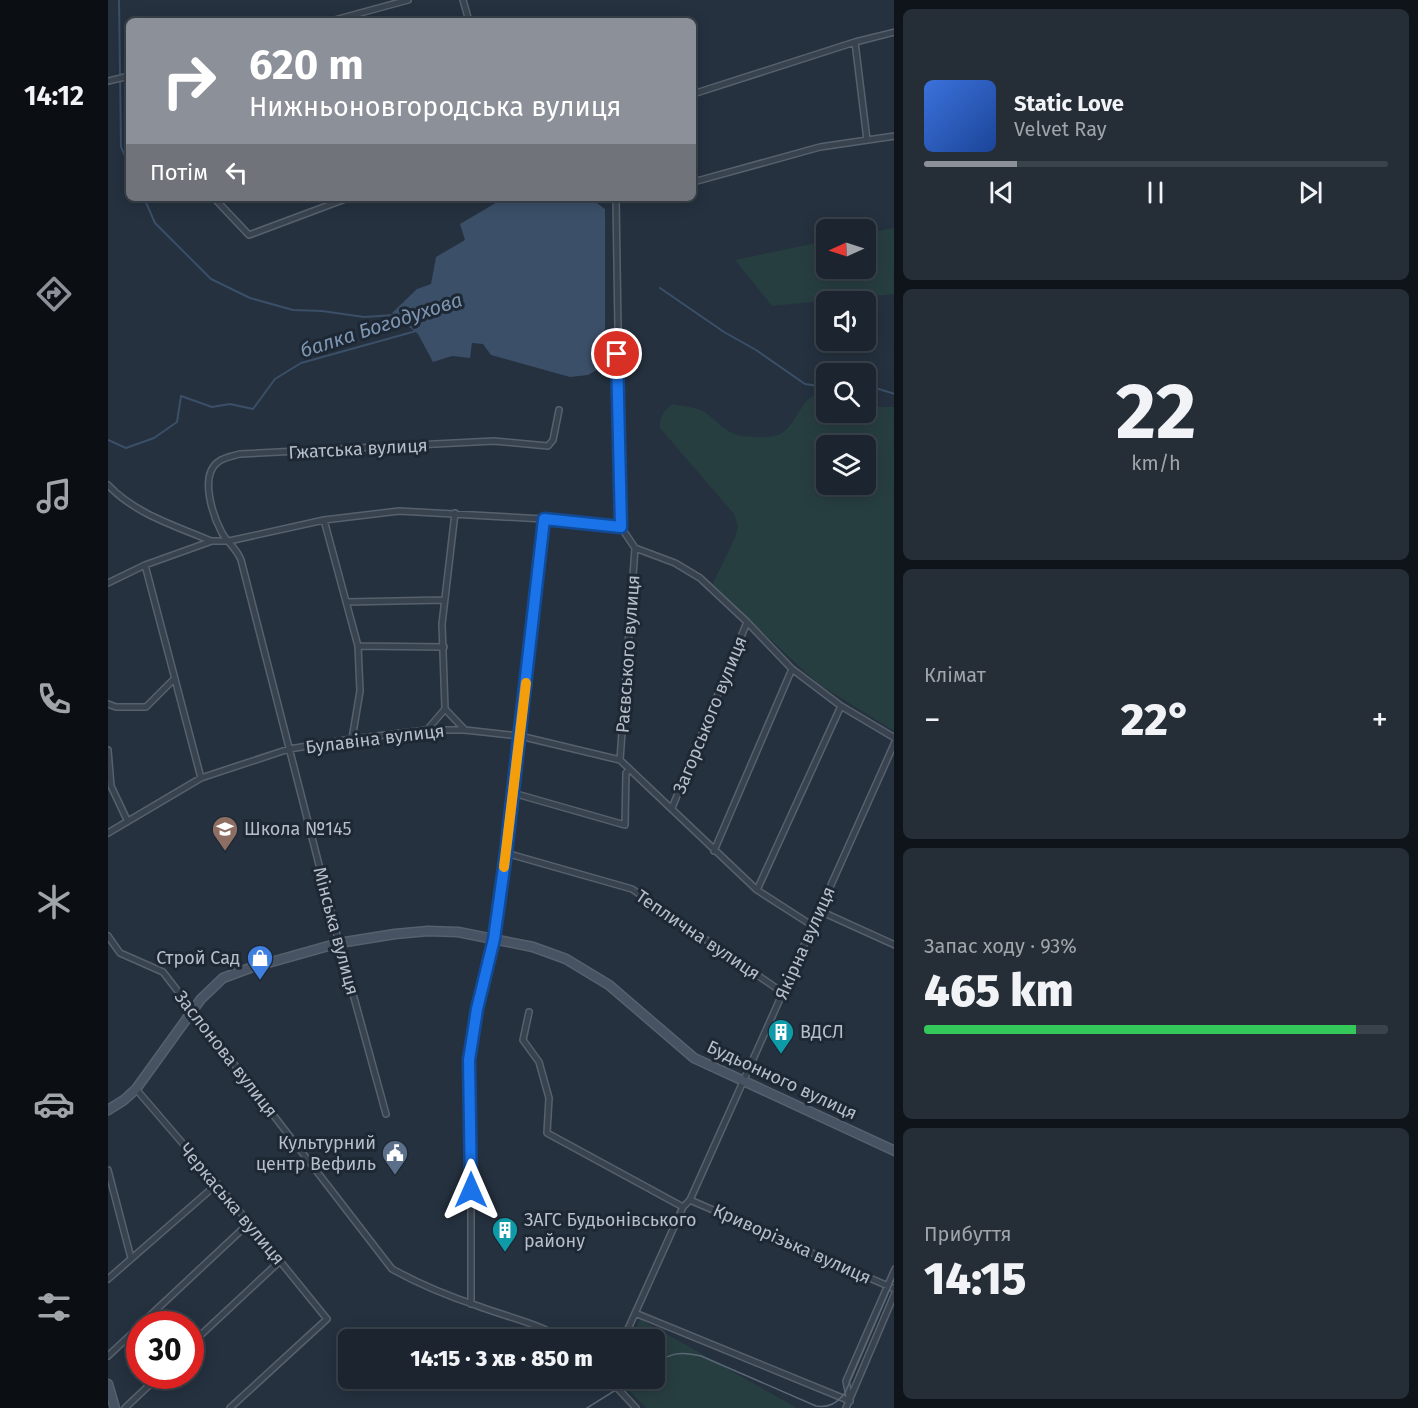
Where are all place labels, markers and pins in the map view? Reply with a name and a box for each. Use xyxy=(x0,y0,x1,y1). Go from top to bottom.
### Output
pin xyxy=(591,328,642,379)
school or university icon: Школа №145 xyxy=(210,814,240,852)
place label: Школа №145 xyxy=(244,818,352,840)
shop icon: Строй Сад xyxy=(245,943,275,981)
place label: Строй Сад xyxy=(156,947,240,969)
building icon: ВДСЛ xyxy=(766,1017,796,1055)
place label: ВДСЛ xyxy=(800,1021,844,1043)
place label: Культурний центр Вефиль xyxy=(256,1132,376,1175)
public building icon: Культурний центр Вефиль xyxy=(380,1138,410,1176)
place label: ЗАГС Будьонівського району xyxy=(524,1209,697,1252)
building icon: ЗАГС Будьонівського району xyxy=(490,1215,520,1253)

